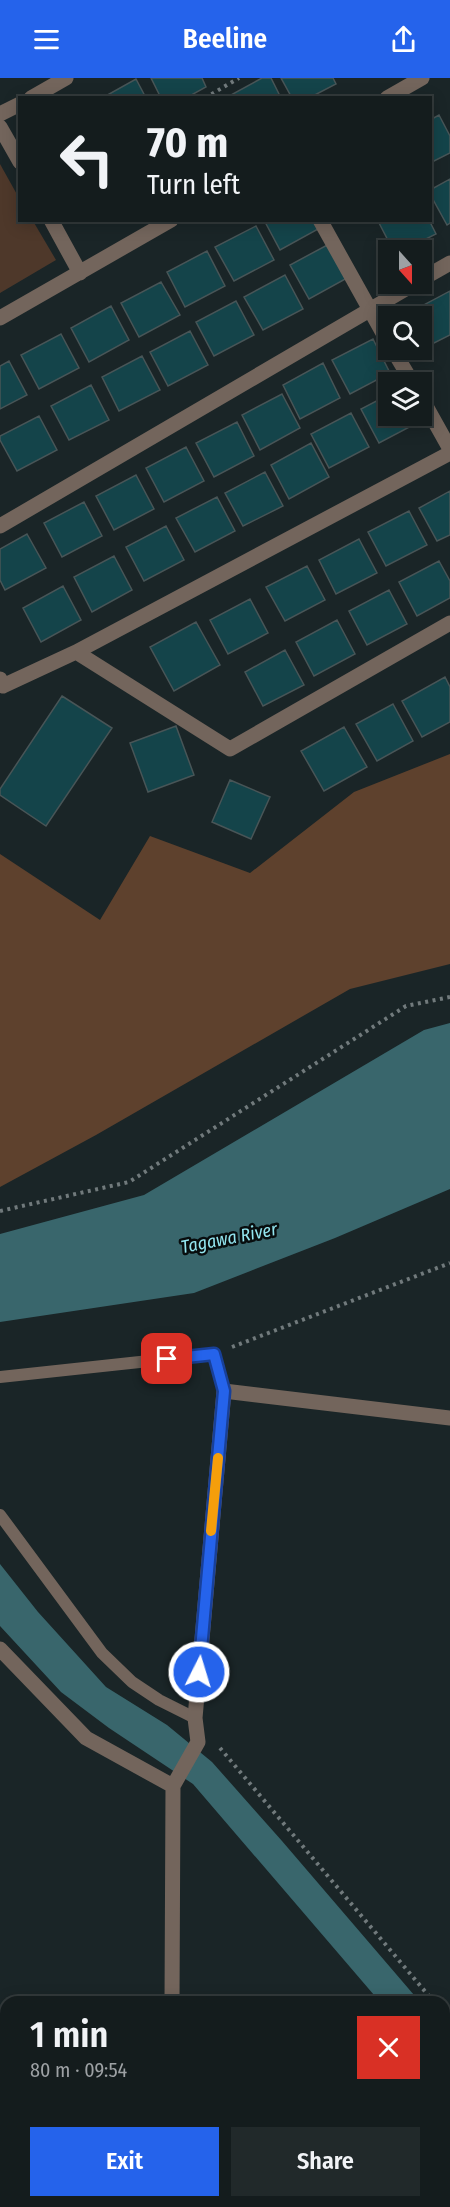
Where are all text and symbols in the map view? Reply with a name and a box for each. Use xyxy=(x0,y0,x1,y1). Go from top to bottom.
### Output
icon: menu xyxy=(30,23,63,56)
text: Beeline xyxy=(183,23,267,55)
icon: share xyxy=(387,23,420,56)
text: 70 m xyxy=(147,118,228,168)
icon: left xyxy=(48,120,126,198)
text: Turn left xyxy=(147,169,240,201)
north arrow xyxy=(378,240,432,294)
map controls xyxy=(378,240,432,426)
button: search xyxy=(378,306,432,360)
button: layers xyxy=(378,372,432,426)
water label: Tagawa River xyxy=(179,1218,280,1258)
pin xyxy=(141,1333,192,1384)
icon: arrive xyxy=(150,1342,183,1375)
position arrow xyxy=(167,1640,231,1704)
text: 1 min xyxy=(30,2013,108,2057)
button: close xyxy=(357,2016,420,2079)
text: 80 m · 09:54 xyxy=(30,2058,127,2082)
button: Exit xyxy=(30,2127,219,2196)
button: Share xyxy=(231,2127,420,2196)

